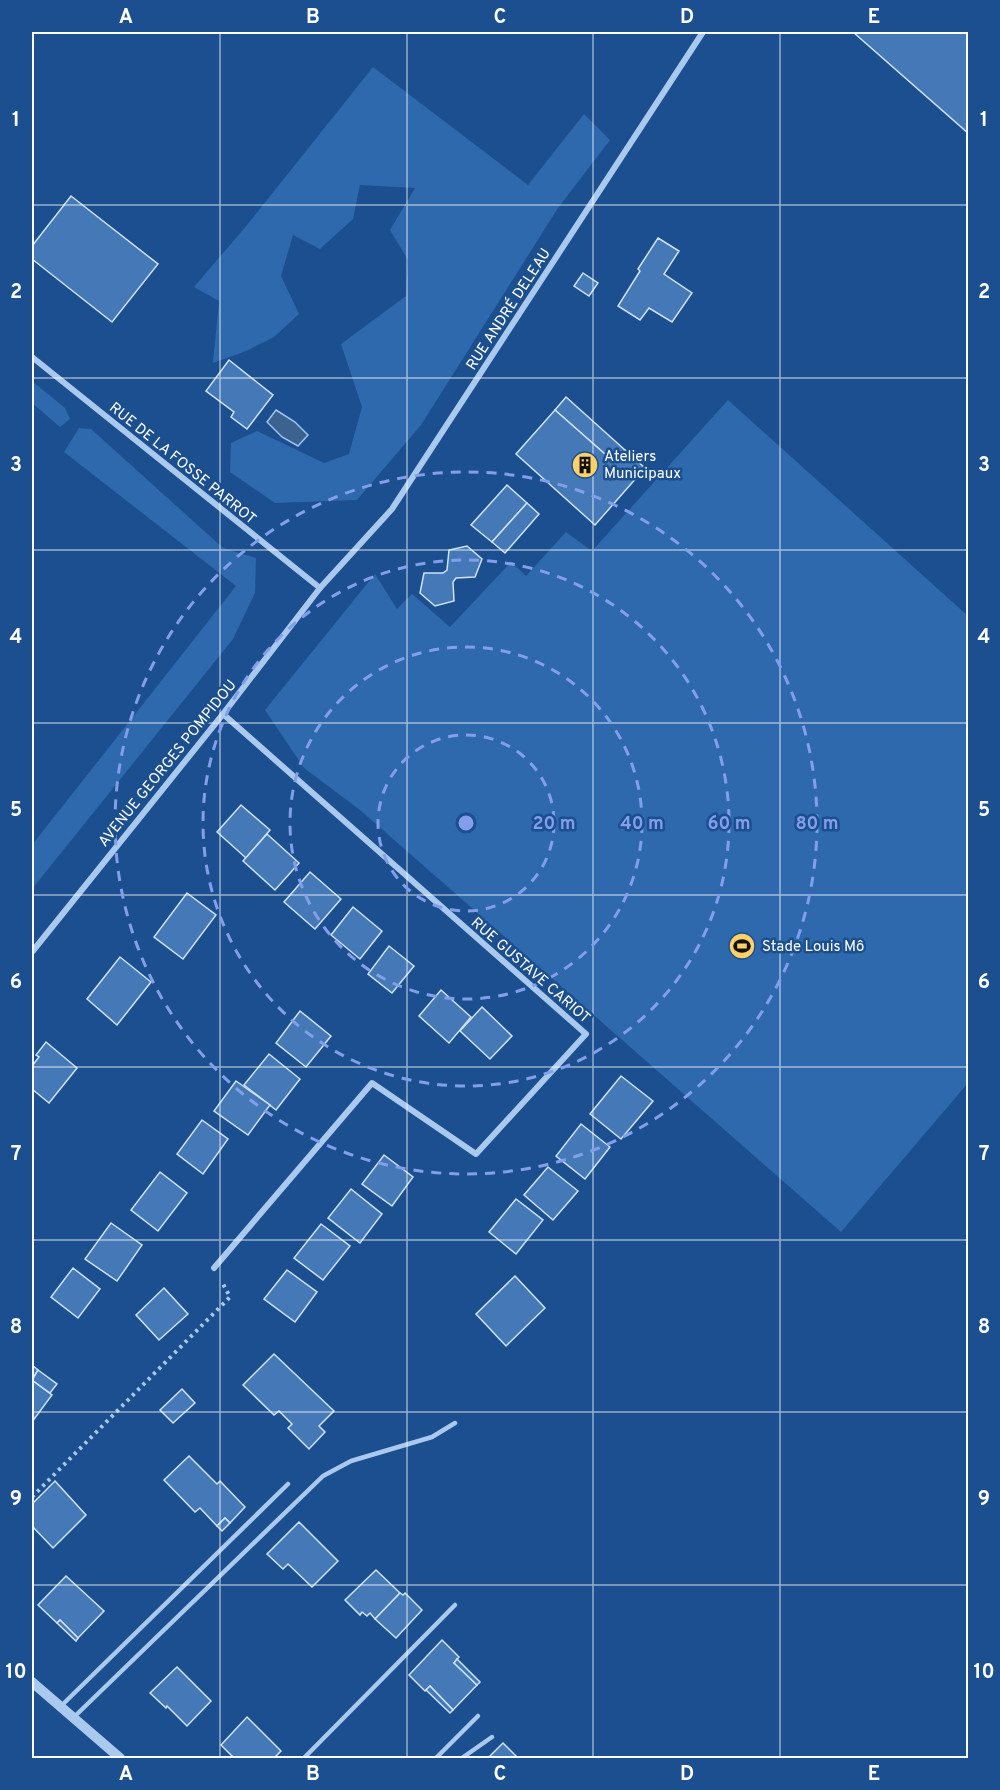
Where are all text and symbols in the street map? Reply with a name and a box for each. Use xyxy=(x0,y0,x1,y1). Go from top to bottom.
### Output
text: A xyxy=(119,5,133,31)
text: B xyxy=(306,5,320,31)
text: C xyxy=(494,5,506,31)
text: D xyxy=(680,5,694,31)
text: E xyxy=(868,5,880,31)
text: 1 xyxy=(12,108,20,134)
text: 1 xyxy=(980,108,988,134)
street label: RUE ANDRÉ DELEAU xyxy=(462,245,556,374)
text: 2 xyxy=(10,280,22,306)
text: 2 xyxy=(978,280,990,306)
street label: RUE DE LA FOSSE PARROT xyxy=(105,399,259,529)
place label: Ateliers Municipaux xyxy=(604,448,681,484)
building icon: Ateliers Municipaux xyxy=(570,450,600,480)
text: 3 xyxy=(10,453,22,479)
text: 3 xyxy=(978,453,990,479)
text: 4 xyxy=(10,625,22,651)
text: 4 xyxy=(978,625,990,651)
street label: AVENUE GEORGES POMPIDOU xyxy=(95,677,241,851)
text: 5 xyxy=(10,798,22,824)
text: 5 xyxy=(978,798,990,824)
centre of rings xyxy=(456,813,476,833)
text: 20 m xyxy=(532,813,576,836)
text: 40 m xyxy=(620,813,664,836)
text: 60 m xyxy=(707,813,751,836)
text: 80 m xyxy=(795,813,839,836)
street label: RUE GUSTAVE CARIOT xyxy=(466,914,594,1028)
sports icon: Stade Louis Mô xyxy=(727,931,757,961)
place label: Stade Louis Mô xyxy=(762,938,865,957)
text: 6 xyxy=(10,970,22,996)
text: 6 xyxy=(978,970,990,996)
text: 7 xyxy=(11,1142,21,1168)
text: 7 xyxy=(979,1142,989,1168)
text: 8 xyxy=(10,1315,22,1341)
text: 8 xyxy=(978,1315,990,1341)
text: 9 xyxy=(10,1487,22,1513)
text: 9 xyxy=(978,1487,990,1513)
text: 10 xyxy=(5,1660,27,1686)
text: 10 xyxy=(973,1660,995,1686)
text: A xyxy=(119,1762,133,1788)
text: B xyxy=(306,1762,320,1788)
text: C xyxy=(494,1762,506,1788)
text: D xyxy=(680,1762,694,1788)
text: E xyxy=(868,1762,880,1788)

